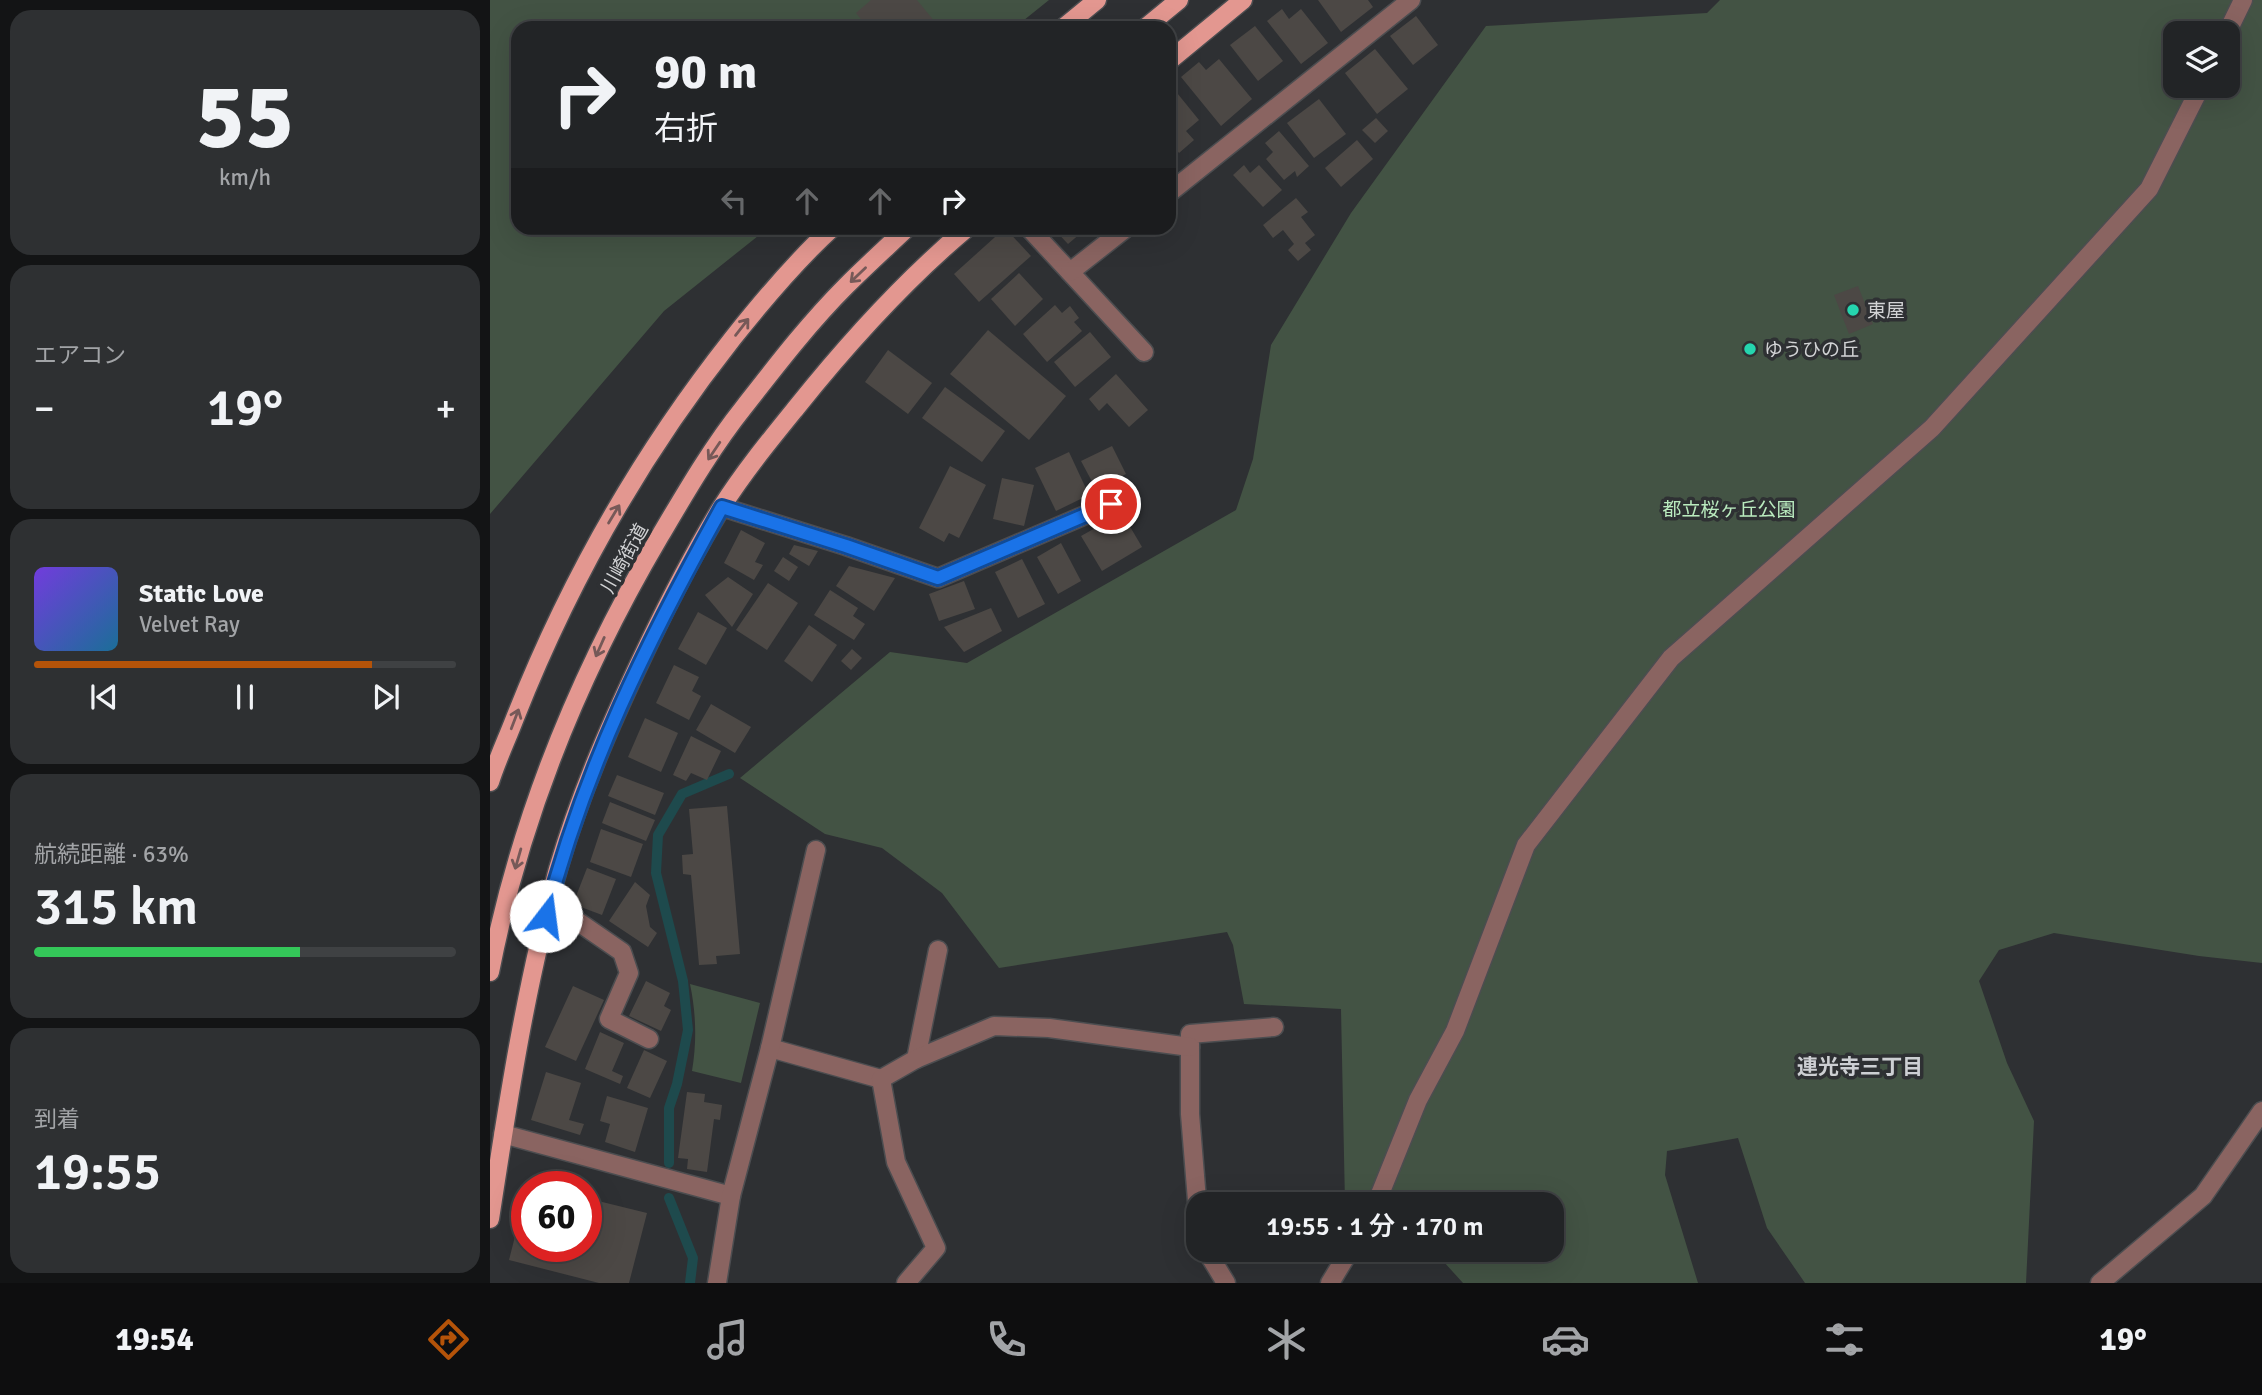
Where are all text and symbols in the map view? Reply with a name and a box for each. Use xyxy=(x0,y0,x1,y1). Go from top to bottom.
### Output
map controls xyxy=(2163,21,2240,98)
button: layers xyxy=(2163,21,2240,98)
text: 90 m xyxy=(654,42,757,102)
icon: right xyxy=(539,49,630,140)
text: 55 xyxy=(196,61,294,174)
text: 右折 xyxy=(654,109,718,148)
text: km/h xyxy=(219,163,271,192)
icon: left xyxy=(715,182,753,220)
icon: ahead xyxy=(788,182,826,220)
icon: ahead xyxy=(861,182,899,220)
icon: right xyxy=(934,182,972,220)
one-way arrow xyxy=(850,266,867,283)
place label: 東屋 xyxy=(1867,299,1905,323)
marker: 東屋 xyxy=(1845,302,1861,318)
one-way arrow xyxy=(735,318,750,336)
place label: ゆうひの丘 xyxy=(1764,338,1859,362)
text: エアコン xyxy=(34,341,126,370)
marker: ゆうひの丘 xyxy=(1742,341,1758,357)
text: 19° xyxy=(207,376,283,440)
text: − xyxy=(34,385,55,432)
text: + xyxy=(435,385,456,432)
one-way arrow xyxy=(707,440,721,460)
pin xyxy=(1081,474,1141,534)
icon: arrive xyxy=(1092,485,1130,523)
park label: 都立桜ヶ丘公園 xyxy=(1662,498,1796,522)
one-way arrow xyxy=(607,505,621,525)
street label: 川崎街道 xyxy=(596,519,654,598)
text: Static Love xyxy=(139,578,264,610)
text: Velvet Ray xyxy=(139,610,240,639)
one-way arrow xyxy=(593,636,606,658)
icon: previous xyxy=(85,678,123,716)
icon: pause xyxy=(226,678,264,716)
icon: next xyxy=(367,678,405,716)
one-way arrow xyxy=(509,708,522,730)
text: 航続距離 · 63% xyxy=(34,840,189,869)
one-way arrow xyxy=(511,848,524,870)
text: 315 km xyxy=(34,875,198,939)
position arrow xyxy=(509,879,583,953)
district label: 連光寺三丁目 xyxy=(1797,1054,1923,1080)
text: 到着 xyxy=(34,1105,80,1134)
text: 19:55 xyxy=(34,1140,161,1204)
speed limit sign: 60 xyxy=(511,1171,602,1262)
text: 19:55 · 1 分 · 170 m xyxy=(1266,1211,1484,1243)
icon: directions xyxy=(424,1315,473,1364)
icon: music xyxy=(703,1315,752,1364)
icon: phone xyxy=(982,1315,1031,1364)
icon: climate xyxy=(1262,1315,1311,1364)
icon: car xyxy=(1541,1315,1590,1364)
icon: filters xyxy=(1820,1315,1869,1364)
text: 19:54 xyxy=(115,1320,194,1359)
text: 19° xyxy=(2099,1320,2147,1359)

